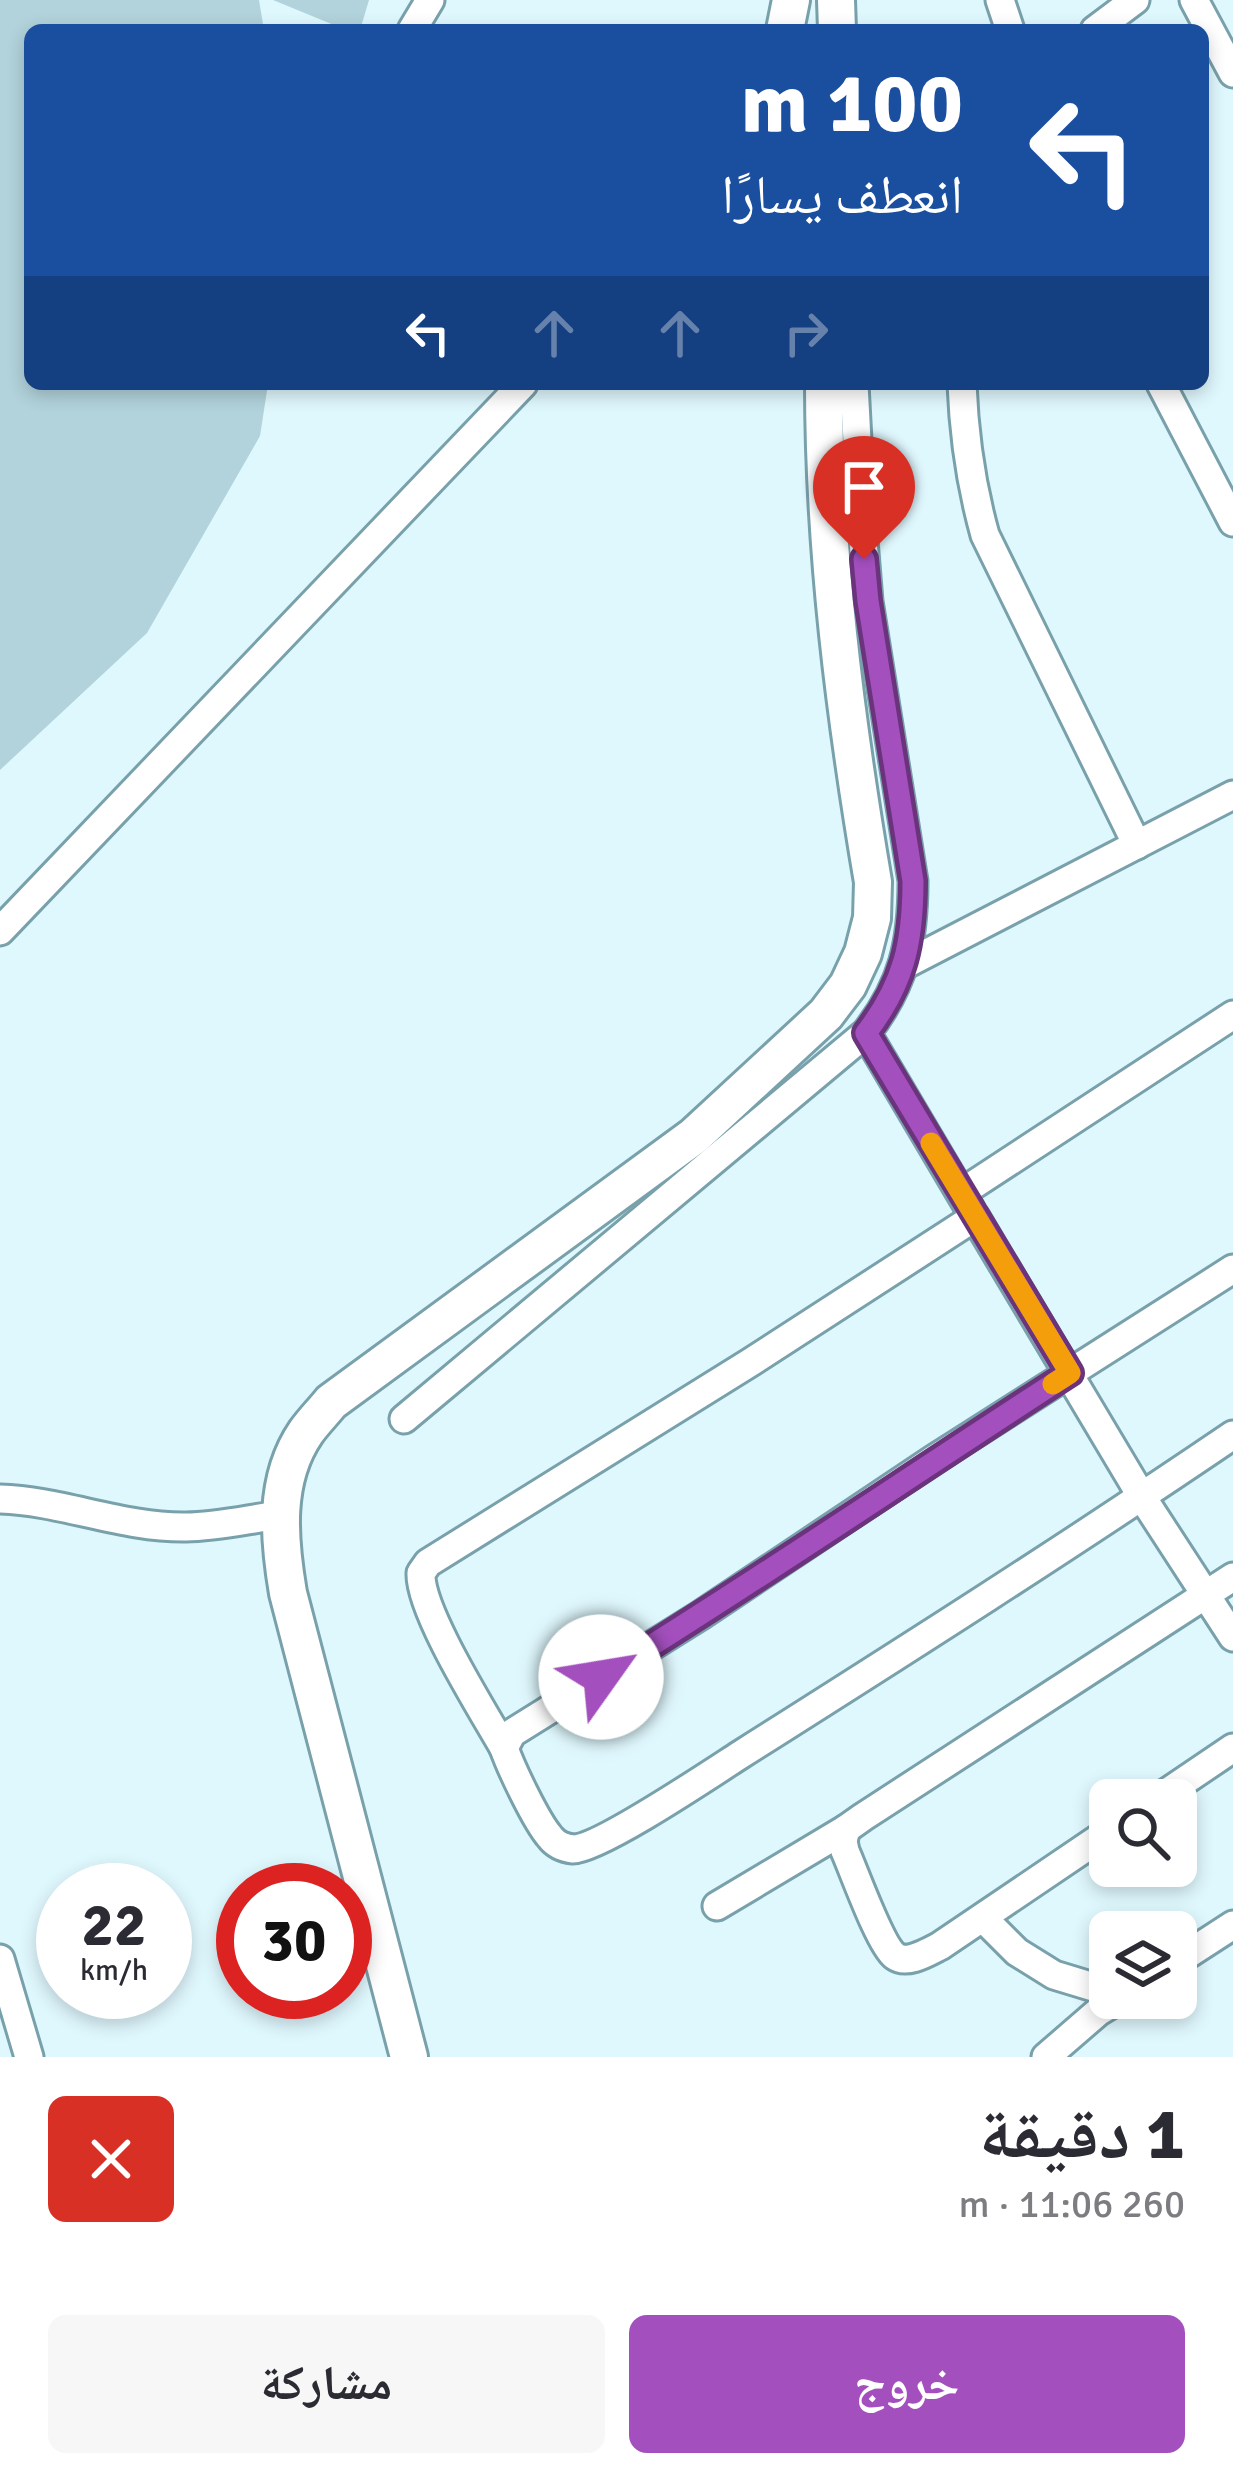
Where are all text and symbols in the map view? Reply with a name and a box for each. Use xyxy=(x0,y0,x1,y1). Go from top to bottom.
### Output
text: 100 m xyxy=(741,52,963,156)
icon: left xyxy=(1005,72,1161,228)
text: انعطف يسارًا xyxy=(721,162,963,229)
icon: left xyxy=(395,300,461,366)
icon: ahead xyxy=(521,300,587,366)
icon: ahead xyxy=(647,300,713,366)
icon: right xyxy=(773,300,839,366)
pin xyxy=(813,436,915,559)
icon: arrive xyxy=(831,454,897,520)
position arrow xyxy=(538,1614,664,1740)
map controls xyxy=(1089,1779,1197,2019)
button: search xyxy=(1089,1779,1197,1887)
speed limit sign: 30 xyxy=(216,1863,372,2019)
text: 22 xyxy=(82,1889,146,1963)
button: layers xyxy=(1089,1911,1197,2019)
text: km/h xyxy=(80,1952,148,1989)
text: 1 دقيقة xyxy=(979,2090,1185,2179)
button: close xyxy=(48,2096,174,2222)
text: 260 m · 11:06 xyxy=(958,2180,1185,2228)
button: مشاركة xyxy=(48,2315,605,2453)
button: خروج xyxy=(629,2315,1185,2453)

